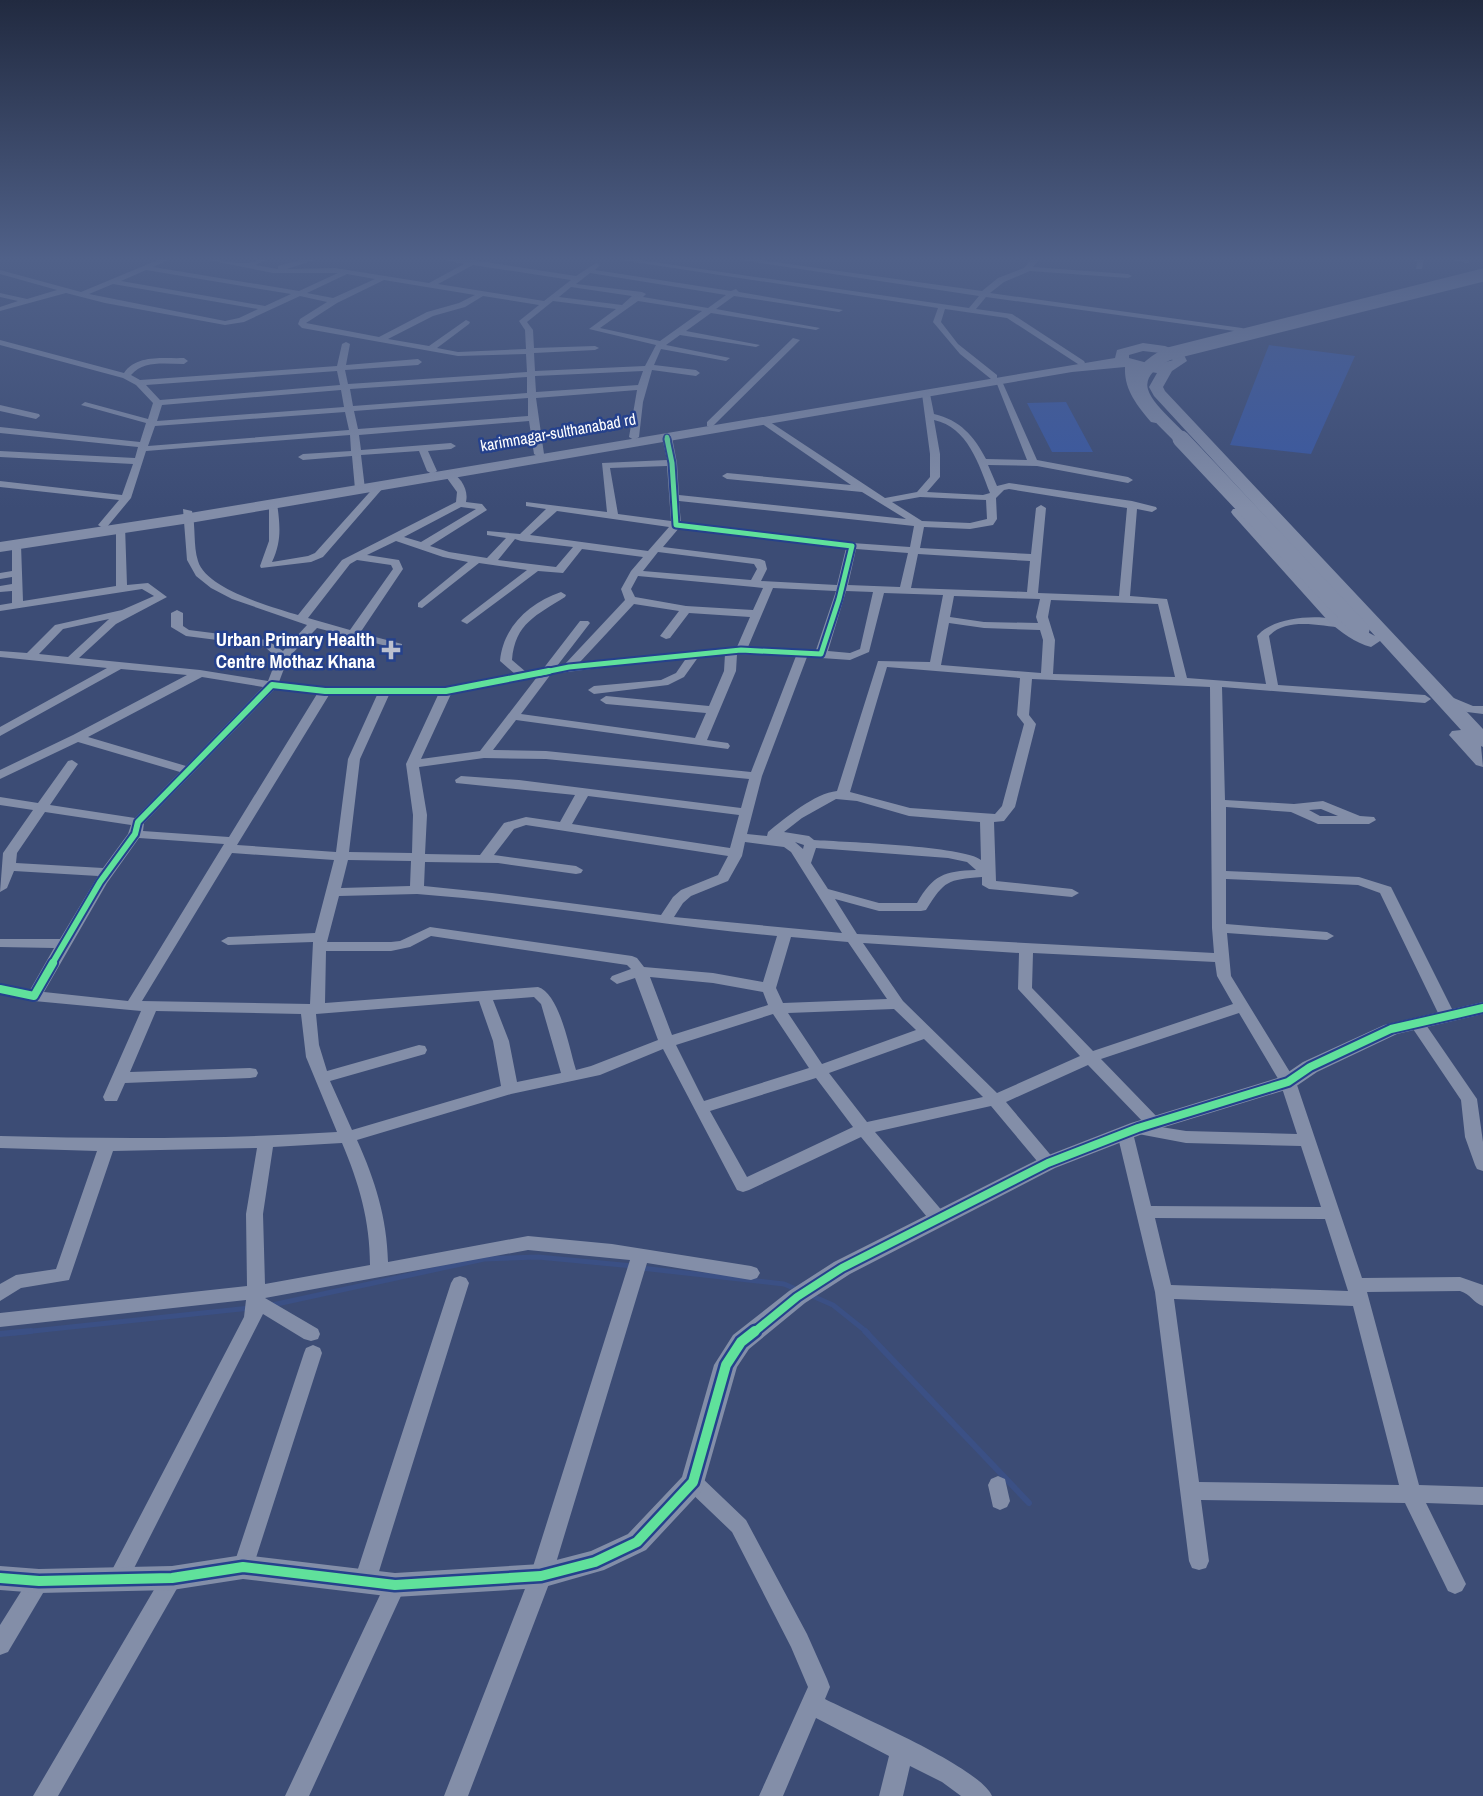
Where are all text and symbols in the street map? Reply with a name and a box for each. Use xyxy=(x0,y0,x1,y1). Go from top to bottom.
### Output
street label: karimnagar-sulthanabad rd xyxy=(479,407,637,457)
place label: Urban Primary Health Centre Mothaz Khana xyxy=(216,626,375,674)
marker: Urban Primary Health Centre Mothaz Khana xyxy=(381,640,401,660)

